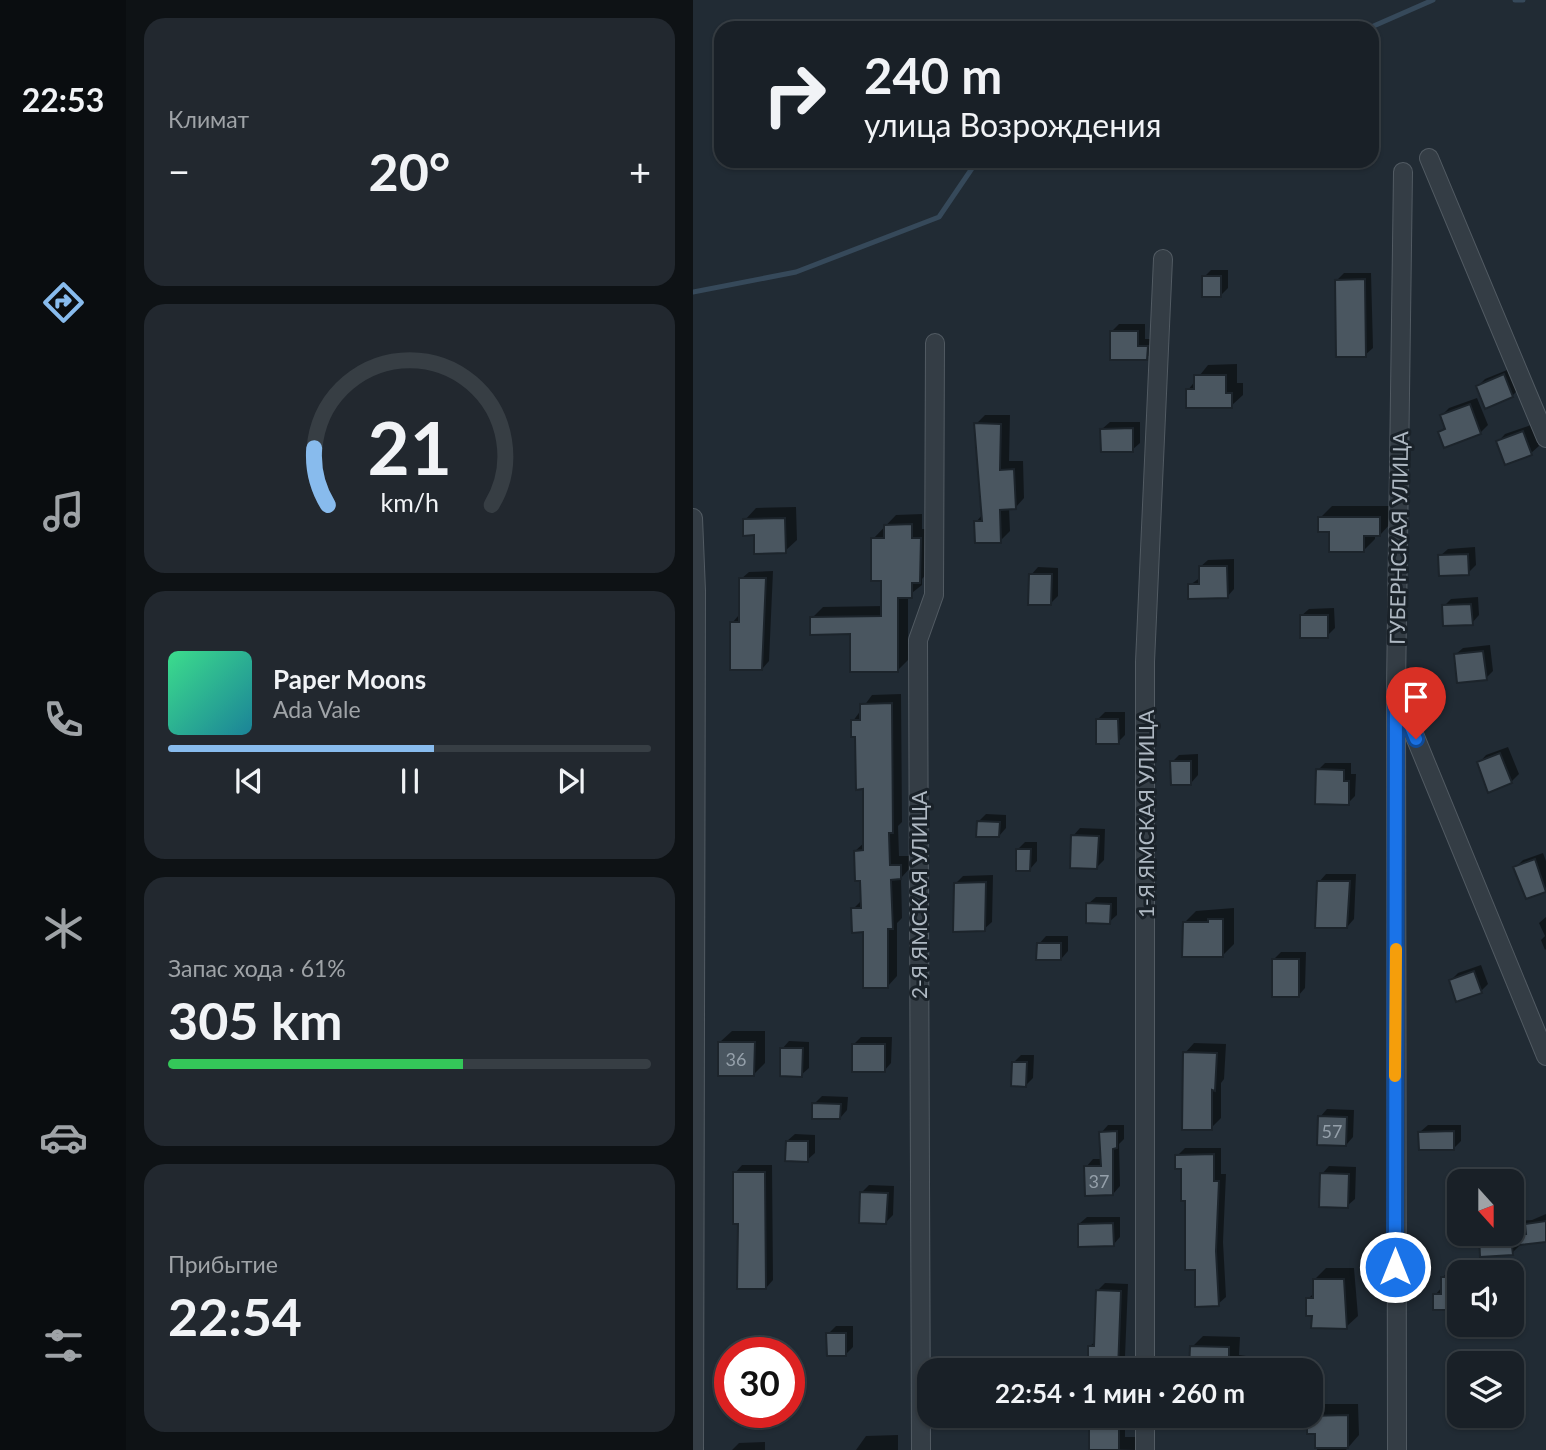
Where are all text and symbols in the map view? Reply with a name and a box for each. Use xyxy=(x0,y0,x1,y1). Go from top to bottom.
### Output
text: 240 m xyxy=(864,46,1002,104)
icon: right xyxy=(749,49,840,140)
text: 22:53 xyxy=(22,80,104,119)
text: Климат xyxy=(168,105,249,133)
text: улица Возрождения xyxy=(864,105,1161,144)
text: 20° xyxy=(369,140,450,202)
text: − xyxy=(168,148,190,194)
text: + xyxy=(629,148,651,194)
icon: directions xyxy=(39,278,88,327)
text: 21 xyxy=(367,403,452,491)
street label: ГУБЕРНСКАЯ УЛИЦА xyxy=(1384,430,1412,645)
text: km/h xyxy=(380,486,439,516)
icon: music xyxy=(39,487,88,536)
text: Paper Moons xyxy=(273,663,426,695)
pin xyxy=(1386,667,1446,739)
icon: arrive xyxy=(1397,678,1435,716)
icon: phone xyxy=(39,695,88,744)
text: Ada Vale xyxy=(273,695,361,723)
street label: 1-Я ЯМСКАЯ УЛИЦА xyxy=(1133,709,1158,918)
icon: previous xyxy=(230,762,268,800)
icon: pause xyxy=(391,762,429,800)
icon: next xyxy=(552,762,590,800)
street label: 2-Я ЯМСКАЯ УЛИЦА xyxy=(906,790,931,999)
icon: climate xyxy=(39,904,88,953)
text: Запас хода · 61% xyxy=(168,954,346,982)
text: 305 km xyxy=(168,989,342,1051)
house number: 36 xyxy=(726,1048,746,1070)
icon: car xyxy=(39,1113,88,1162)
house number: 57 xyxy=(1322,1120,1342,1142)
north arrow xyxy=(1447,1169,1524,1246)
map controls xyxy=(1447,1169,1524,1428)
house number: 37 xyxy=(1089,1170,1109,1192)
position arrow xyxy=(1358,1230,1432,1304)
text: Прибытие xyxy=(168,1250,278,1278)
button: sound xyxy=(1447,1260,1524,1337)
text: 22:54 xyxy=(168,1285,302,1347)
icon: filters xyxy=(39,1321,88,1370)
speed limit sign: 30 xyxy=(714,1337,805,1428)
button: layers xyxy=(1447,1351,1524,1428)
text: 22:54 · 1 мин · 260 m xyxy=(995,1377,1245,1409)

